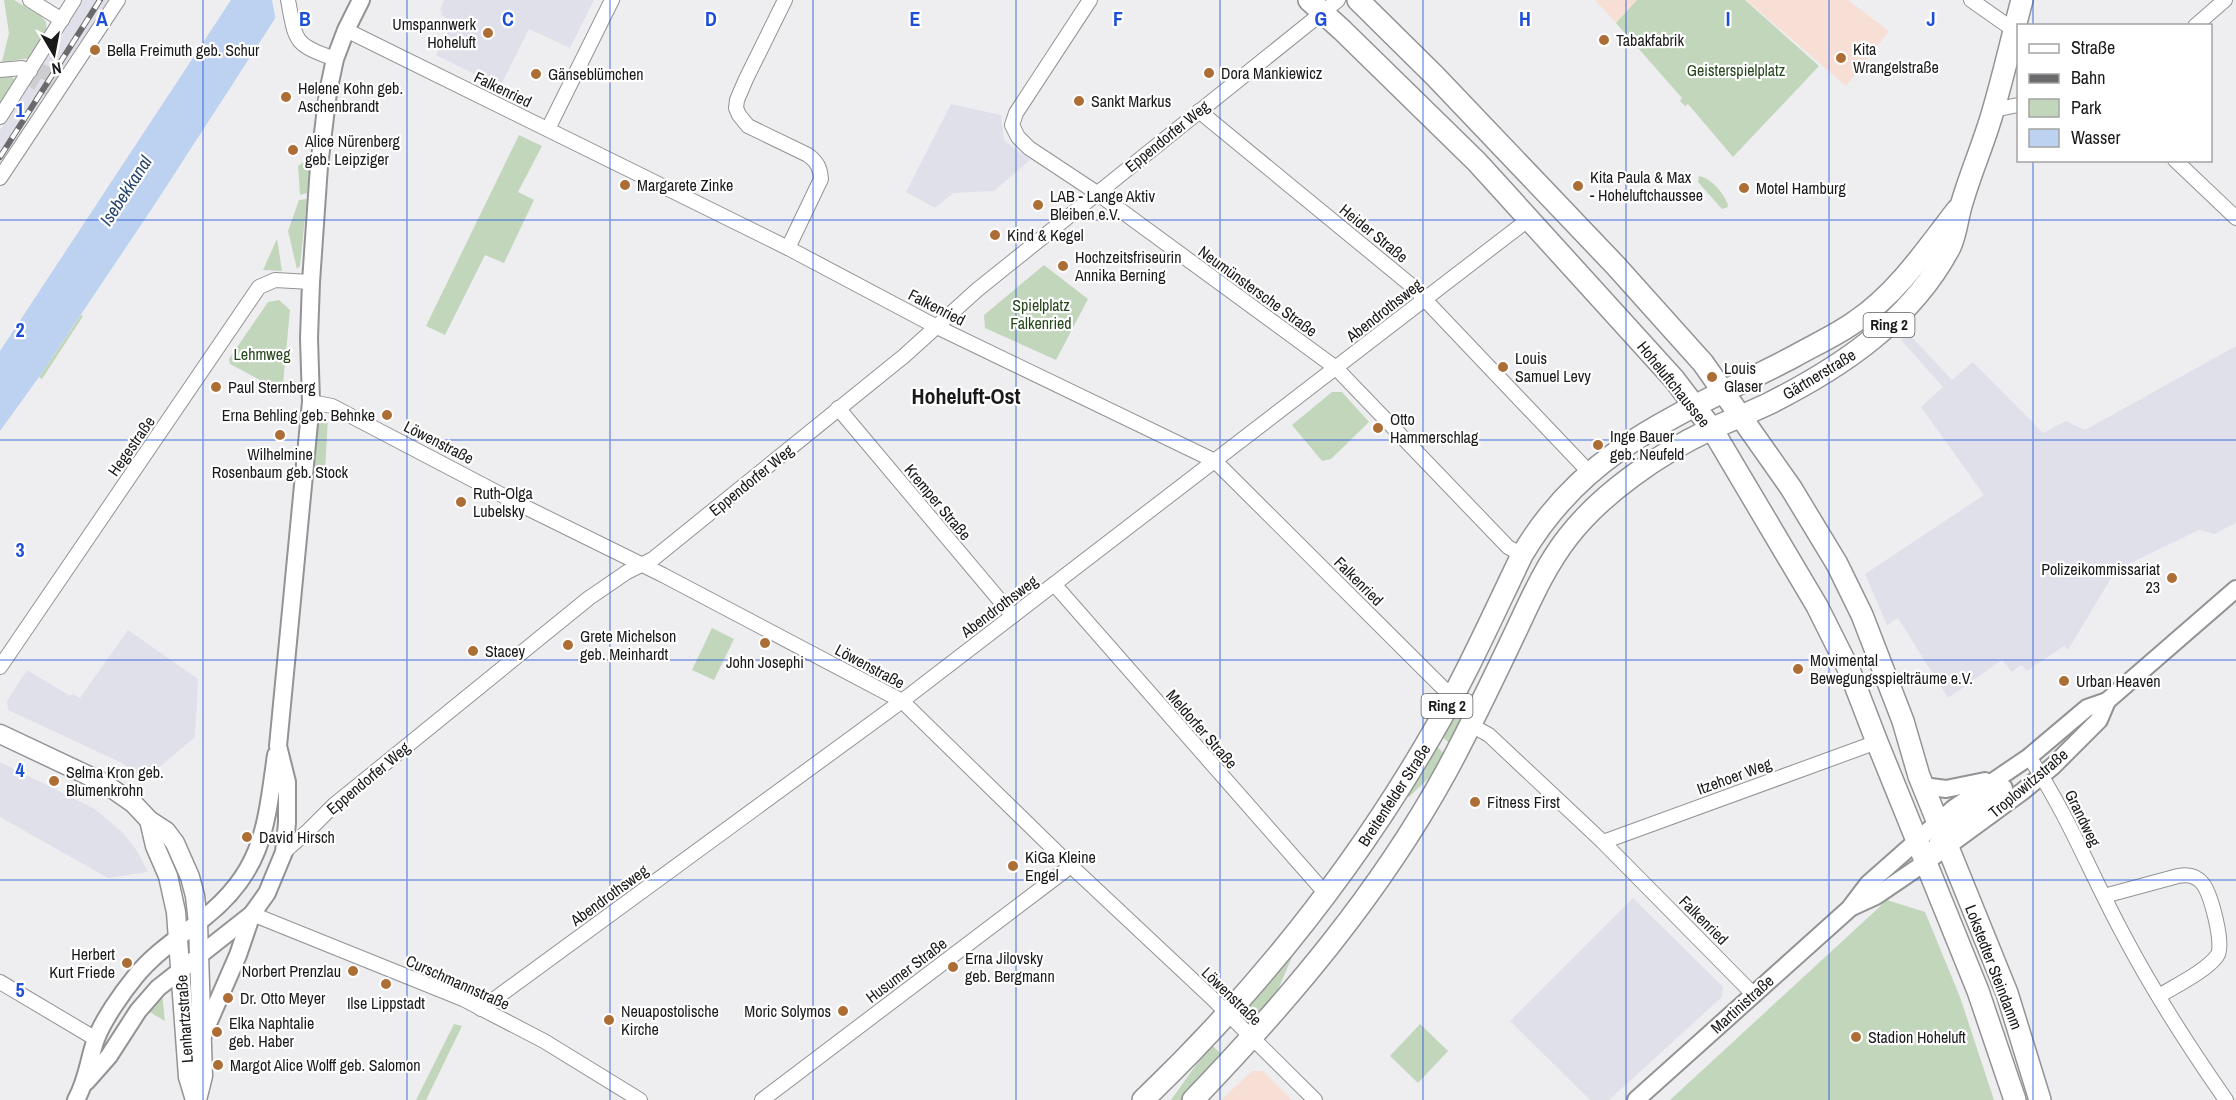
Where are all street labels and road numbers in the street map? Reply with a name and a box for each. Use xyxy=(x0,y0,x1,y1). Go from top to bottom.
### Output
street label: Falkenried xyxy=(471,66,535,112)
street label: Eppendorfer Weg xyxy=(1120,95,1214,177)
street label: Heider Straße xyxy=(1335,199,1413,267)
street label: Neumünstersche Straße xyxy=(1194,240,1322,342)
street label: Abendrothsweg xyxy=(1341,273,1427,347)
street label: Falkenried xyxy=(905,283,969,331)
road number: Ring 2 xyxy=(1864,313,1914,337)
street label: Hoheluftchaussee xyxy=(1632,336,1716,432)
street label: Gärtnerstraße xyxy=(1778,344,1860,404)
street label: Hegestraße xyxy=(102,412,160,480)
street label: Löwenstraße xyxy=(400,415,478,469)
street label: Eppendorfer Weg xyxy=(704,439,798,521)
street label: Kremper Straße xyxy=(900,459,976,545)
street label: Falkenried xyxy=(1330,552,1388,610)
street label: Abendrothsweg xyxy=(955,569,1043,643)
street label: Löwenstraße xyxy=(831,638,909,694)
street label: Meldorfer Straße xyxy=(1161,685,1243,773)
road number: Ring 2 xyxy=(1422,694,1472,718)
street label: Eppendorfer Weg xyxy=(322,736,415,819)
street label: Breitenfelder Straße xyxy=(1353,739,1435,851)
street label: Troplowitzstraße xyxy=(1984,743,2072,823)
street label: Itzehoer Weg xyxy=(1694,752,1775,800)
street label: Grandweg xyxy=(2060,786,2106,851)
street label: Abendrothsweg xyxy=(565,859,653,931)
street label: Falkenried xyxy=(1675,891,1733,949)
street label: Lokstedter Steindamm xyxy=(1960,901,2028,1033)
street label: Husumer Straße xyxy=(861,932,951,1008)
street label: Curschmannstraße xyxy=(403,949,513,1015)
street label: Löwenstraße xyxy=(1197,962,1267,1030)
street label: Martinistraße xyxy=(1706,970,1778,1038)
street label: Lenhartzstraße xyxy=(170,974,198,1064)

